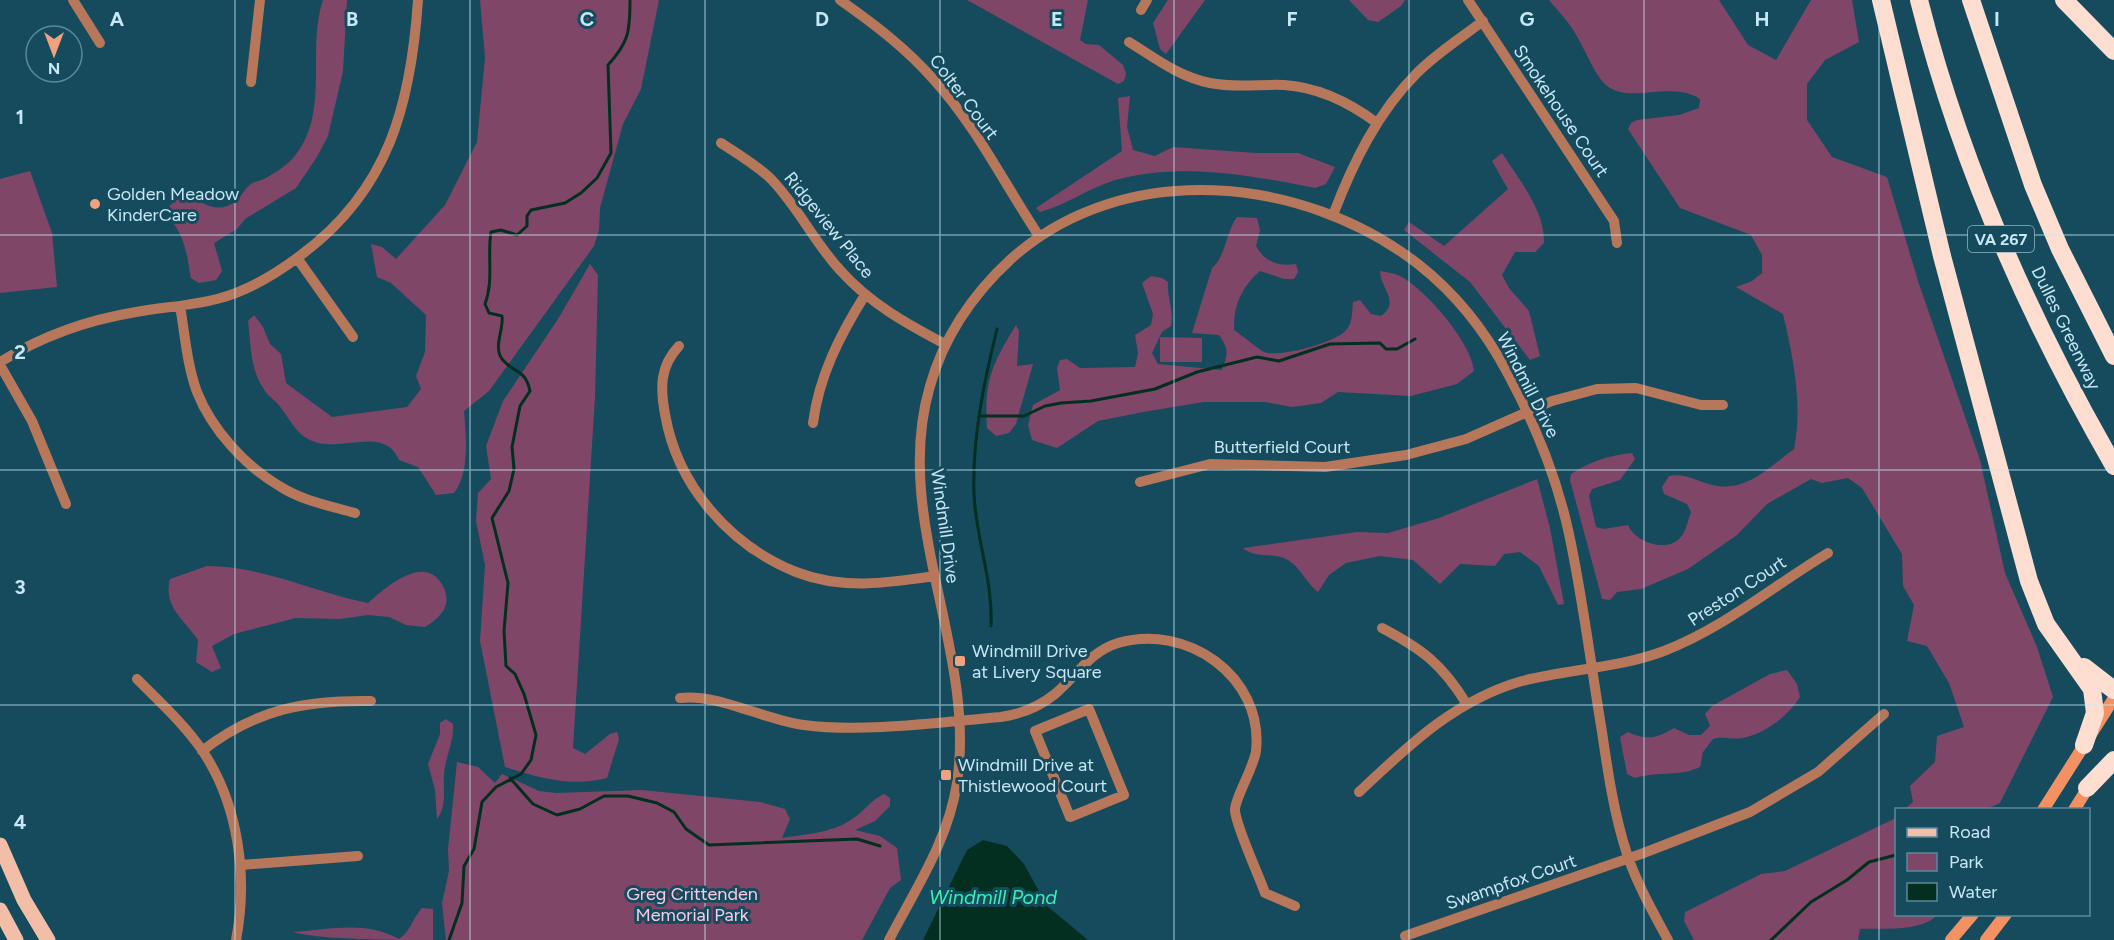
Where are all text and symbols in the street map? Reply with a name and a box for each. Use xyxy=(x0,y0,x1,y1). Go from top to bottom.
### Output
text: A xyxy=(110,7,125,31)
text: B xyxy=(346,7,358,31)
text: C xyxy=(580,7,594,31)
text: D xyxy=(815,7,829,31)
text: E xyxy=(1051,7,1063,31)
text: F xyxy=(1286,7,1298,31)
text: G xyxy=(1520,7,1535,31)
text: H xyxy=(1755,7,1770,31)
text: I xyxy=(1994,7,2000,31)
north arrow xyxy=(24,24,84,84)
street label: Smokehouse Court xyxy=(1509,41,1613,181)
street label: Colter Court xyxy=(925,50,1003,144)
text: N xyxy=(48,59,60,78)
text: 1 xyxy=(16,105,24,129)
street label: Ridgeview Place xyxy=(779,167,879,283)
place label: Golden Meadow KinderCare xyxy=(107,183,239,226)
marker: Golden Meadow KinderCare xyxy=(88,197,102,211)
road number: VA 267 xyxy=(1968,226,2034,252)
street label: Dulles Greenway xyxy=(2027,263,2106,394)
street label: Windmill Drive xyxy=(1492,329,1564,442)
text: 2 xyxy=(14,340,26,364)
street label: Butterfield Court xyxy=(1214,436,1350,458)
street label: Windmill Drive xyxy=(926,467,964,585)
street label: Preston Court xyxy=(1684,551,1790,631)
text: 3 xyxy=(14,575,26,599)
place label: Windmill Drive at Livery Square xyxy=(972,640,1102,683)
marker: Windmill Drive at Livery Square xyxy=(953,654,967,668)
place label: Windmill Drive at Thistlewood Court xyxy=(958,754,1107,797)
marker: Windmill Drive at Thistlewood Court xyxy=(939,768,953,782)
legend xyxy=(1895,808,2090,916)
text: 4 xyxy=(14,810,27,834)
text: Road xyxy=(1949,821,1990,843)
street label: Swampfox Court xyxy=(1443,849,1579,915)
text: Park xyxy=(1949,851,1984,873)
text: Water xyxy=(1949,881,1997,903)
park label: Greg Crittenden Memorial Park xyxy=(626,883,758,926)
water label: Windmill Pond xyxy=(929,885,1057,909)

